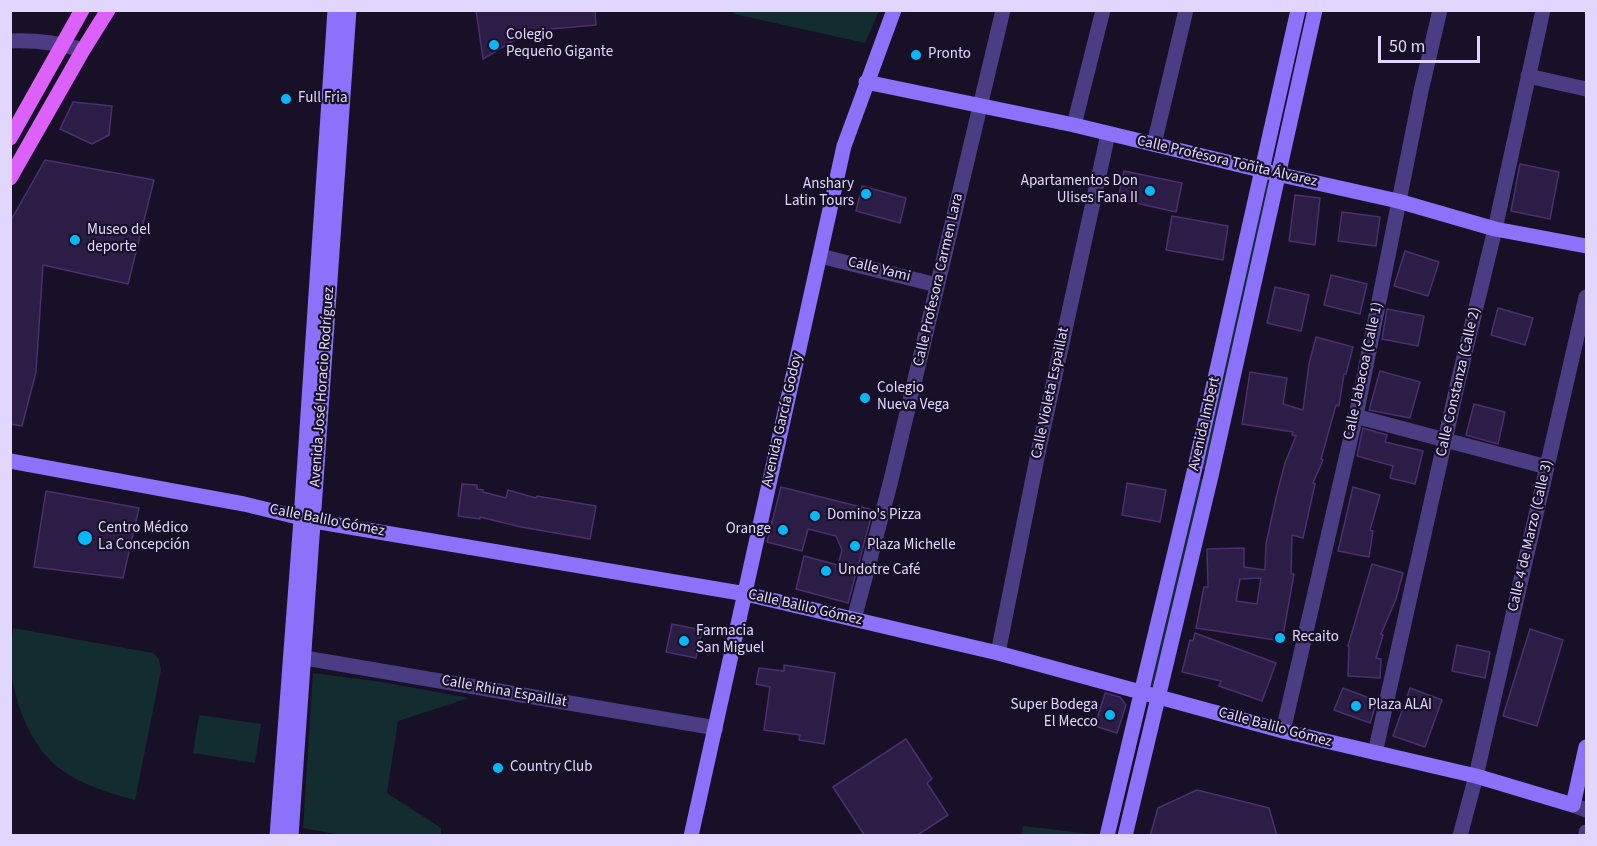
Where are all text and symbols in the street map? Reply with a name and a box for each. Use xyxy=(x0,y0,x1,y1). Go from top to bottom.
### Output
scale bar xyxy=(1381,24,1483,62)
place label: Colegio Pequeño Gigante xyxy=(506,27,613,62)
text: 50 m xyxy=(1389,34,1425,59)
marker: Colegio Pequeño Gigante xyxy=(487,38,501,52)
place label: Pronto xyxy=(928,46,971,64)
marker: Pronto xyxy=(909,48,923,62)
place label: Full Fria xyxy=(298,90,348,108)
marker: Full Fria xyxy=(279,92,293,106)
street label: Calle Profesora Toñita Álvarez xyxy=(1135,132,1319,192)
place label: Apartamentos Don Ulises Fana II xyxy=(1021,173,1138,208)
place label: Anshary Latin Tours xyxy=(785,176,854,211)
marker: Apartamentos Don Ulises Fana II xyxy=(1143,184,1157,198)
marker: Anshary Latin Tours xyxy=(859,187,873,201)
street label: Calle Profesora Carmen Lara xyxy=(910,192,968,368)
place label: Museo del deporte xyxy=(87,222,151,257)
marker: Museo del deporte xyxy=(68,233,82,247)
street label: Calle Yami xyxy=(846,254,912,286)
street label: Avenida José Horacio Rodríguez xyxy=(307,286,339,488)
street label: Calle Jabacoa (Calle 1) xyxy=(1341,300,1387,442)
street label: Calle Constanza (Calle 2) xyxy=(1433,305,1485,459)
street label: Calle Violeta Espaillat xyxy=(1028,326,1074,460)
street label: Avenida García Godoy xyxy=(759,351,807,489)
street label: Avenida Imbert xyxy=(1185,375,1225,473)
place label: Colegio Nueva Vega xyxy=(877,380,949,415)
marker: Colegio Nueva Vega xyxy=(858,391,872,405)
street label: Calle 4 de Marzo (Calle 3) xyxy=(1505,458,1557,614)
street label: Calle Balilo Gómez xyxy=(268,501,386,541)
place label: Domino's Pizza xyxy=(827,507,921,525)
marker: Domino's Pizza xyxy=(808,509,822,523)
place label: Centro Médico La Concepción xyxy=(98,520,190,555)
place label: Orange xyxy=(726,521,771,539)
marker: Orange xyxy=(776,523,790,537)
marker: Centro Médico La Concepción xyxy=(76,529,94,547)
place label: Plaza Michelle xyxy=(867,537,956,555)
marker: Plaza Michelle xyxy=(848,539,862,553)
place label: Undotre Café xyxy=(838,562,920,580)
marker: Undotre Café xyxy=(819,564,833,578)
street label: Calle Balilo Gómez xyxy=(746,586,864,630)
place label: Farmacia San Miguel xyxy=(696,623,764,658)
place label: Recaito xyxy=(1292,629,1339,647)
marker: Recaito xyxy=(1273,631,1287,645)
marker: Farmacia San Miguel xyxy=(677,634,691,648)
street label: Calle Rhina Espaillat xyxy=(440,672,568,712)
place label: Super Bodega El Mecco xyxy=(1010,697,1098,732)
place label: Plaza ALAI xyxy=(1368,697,1432,715)
marker: Plaza ALAI xyxy=(1349,699,1363,713)
street label: Calle Balilo Gómez xyxy=(1216,704,1334,752)
marker: Super Bodega El Mecco xyxy=(1103,708,1117,722)
place label: Country Club xyxy=(510,759,593,777)
marker: Country Club xyxy=(491,761,505,775)

